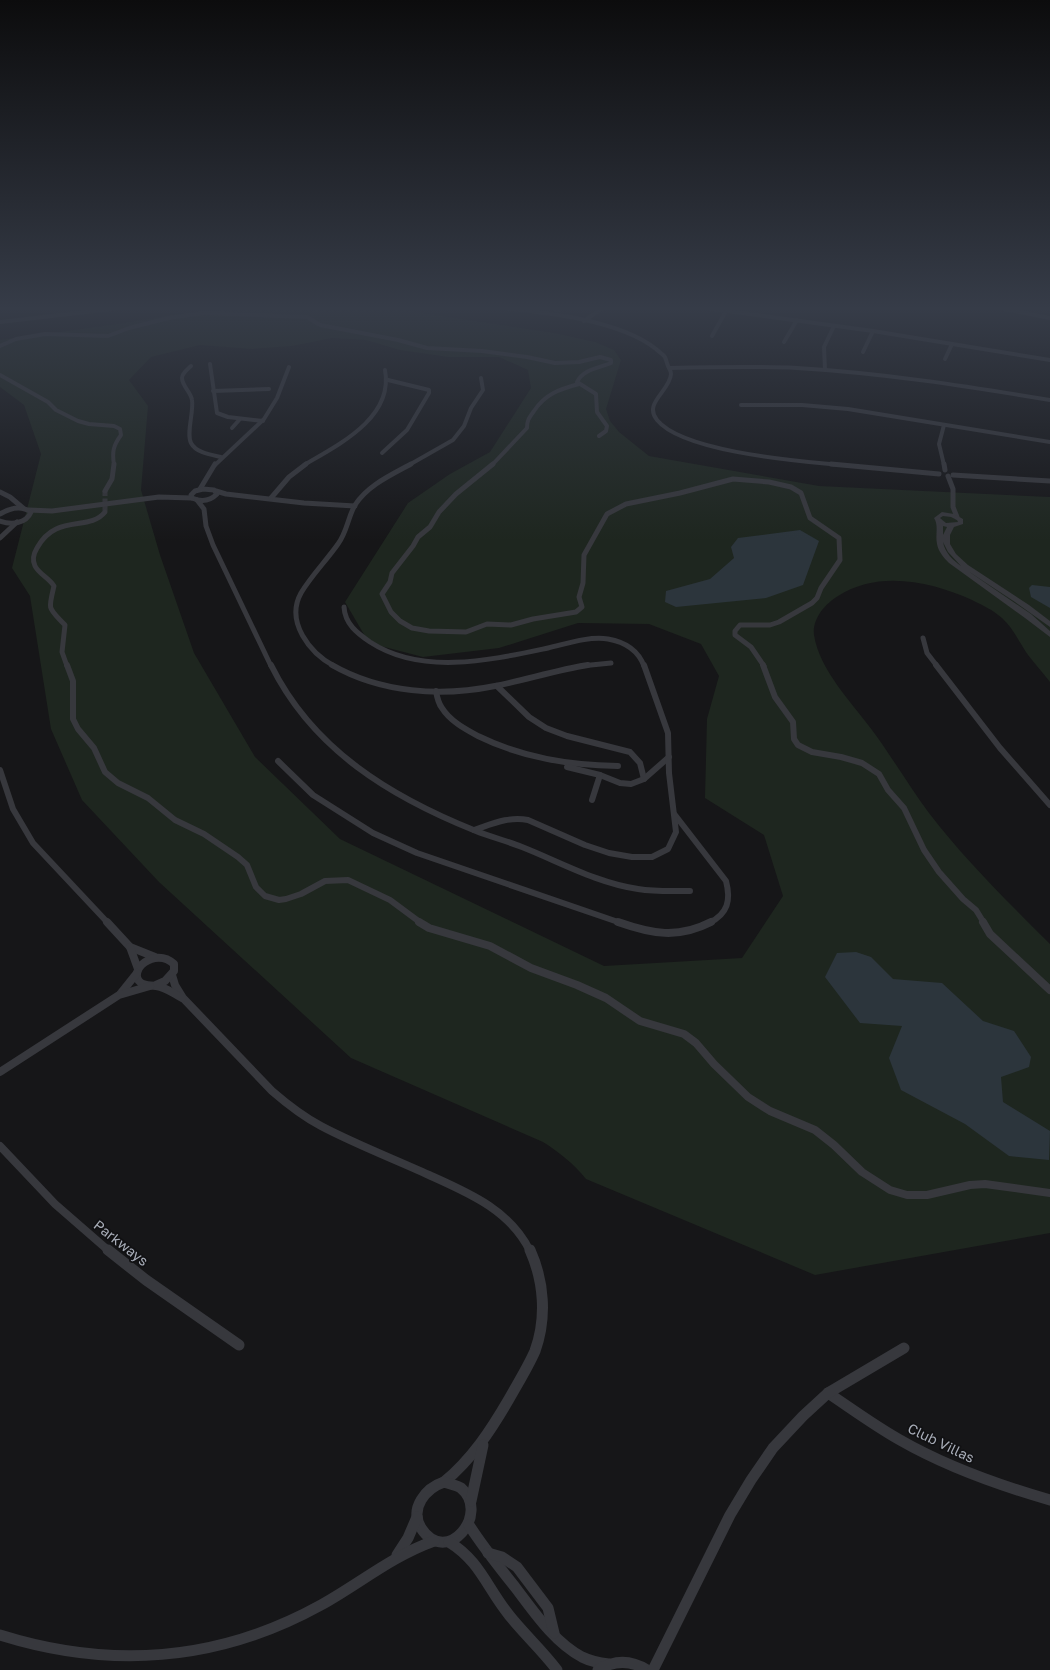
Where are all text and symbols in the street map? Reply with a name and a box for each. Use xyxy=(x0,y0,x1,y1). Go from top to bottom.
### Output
street label: Parkways xyxy=(91,1216,152,1269)
street label: Club Villas xyxy=(905,1419,977,1466)

